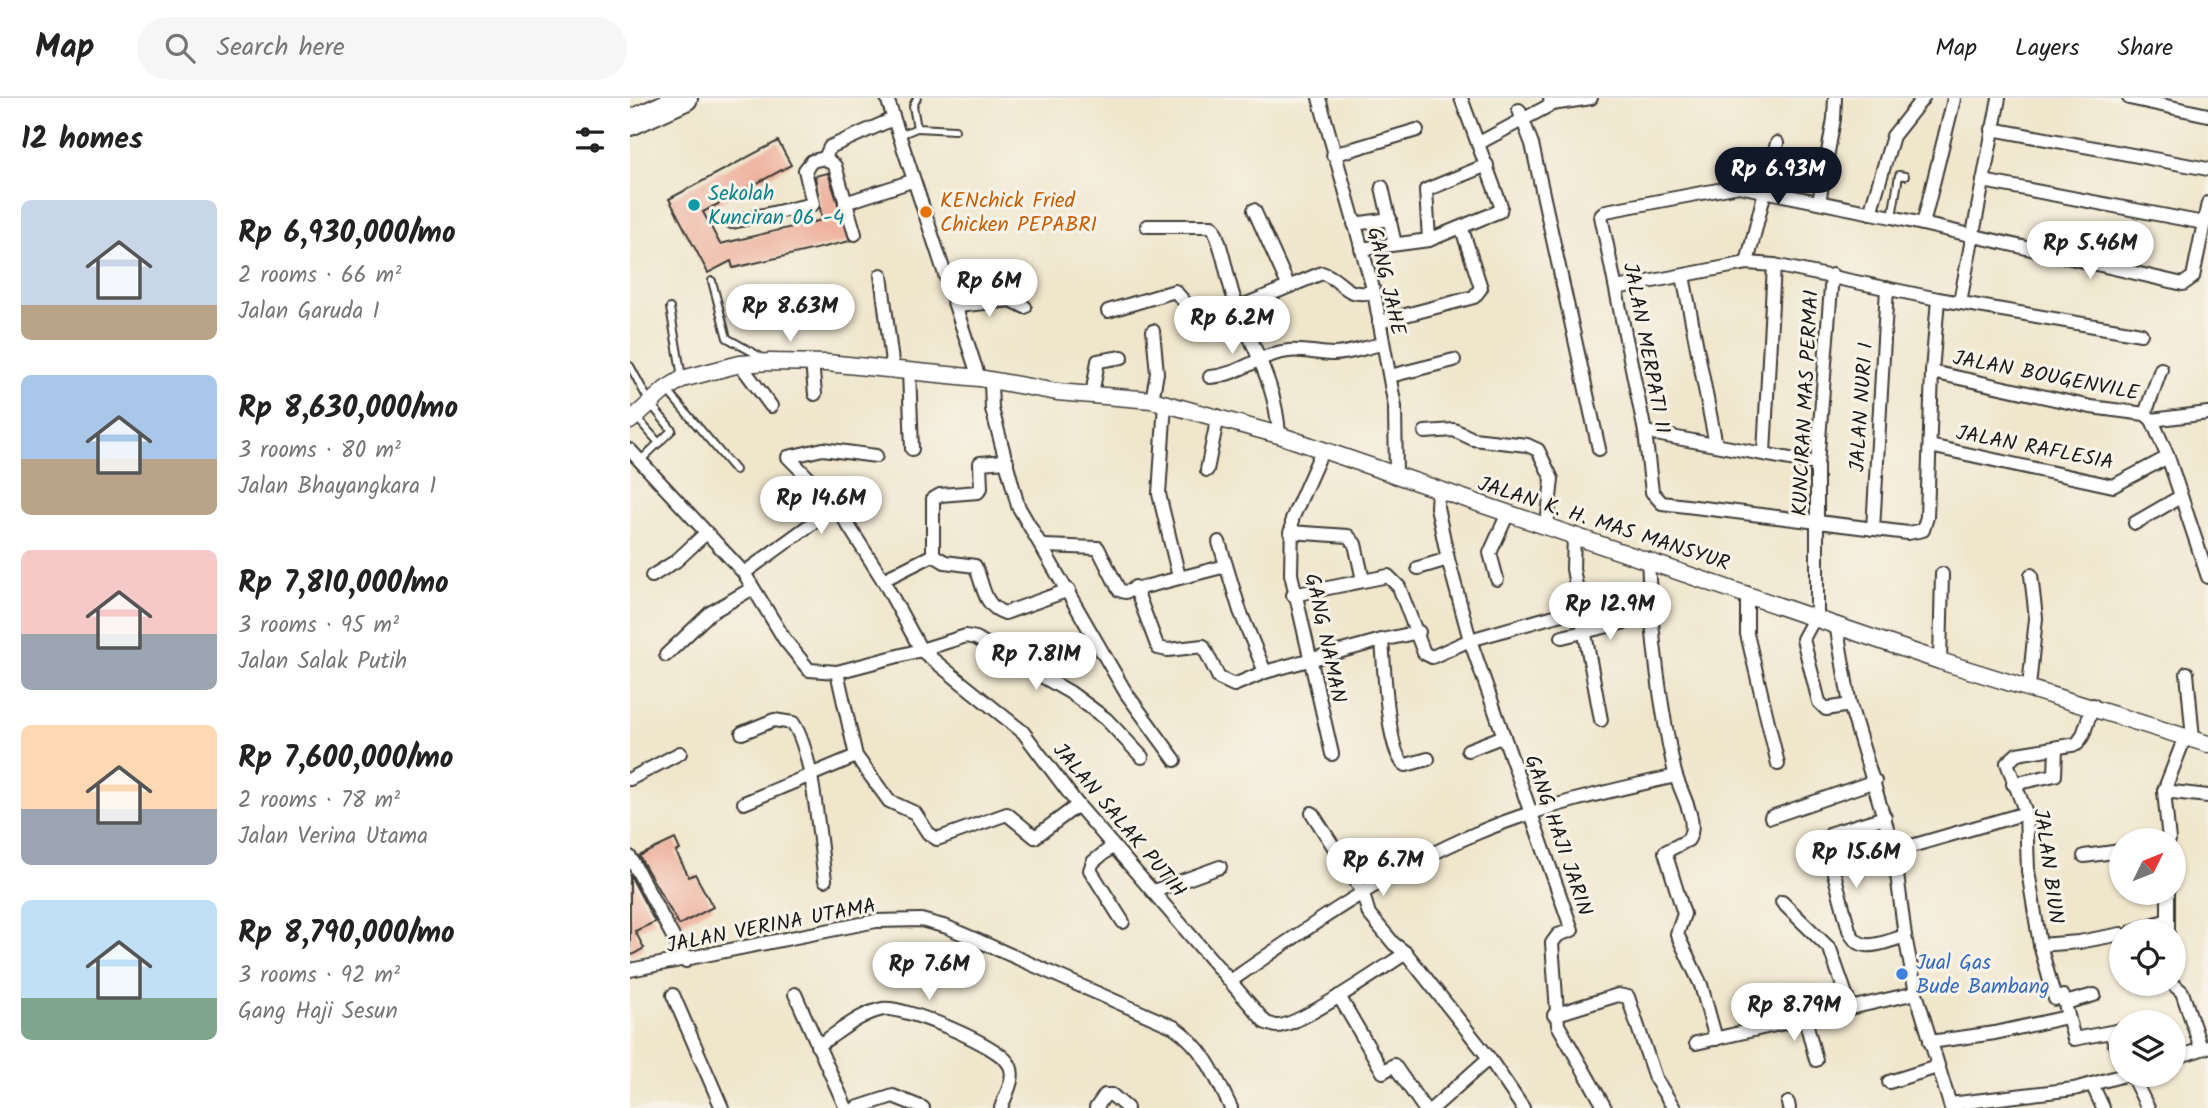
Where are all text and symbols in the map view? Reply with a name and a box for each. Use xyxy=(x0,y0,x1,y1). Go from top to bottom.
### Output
search box xyxy=(137,17,627,80)
text: Map xyxy=(35,22,95,75)
text: Search here xyxy=(217,27,345,69)
icon: search xyxy=(161,29,199,67)
text: Map xyxy=(1935,29,1977,68)
text: Layers xyxy=(2015,29,2079,68)
text: Share xyxy=(2117,29,2173,68)
text: 12 homes xyxy=(21,116,143,164)
icon: filters xyxy=(571,121,609,159)
pin: Rp 6.93M xyxy=(1706,148,1850,207)
text: Rp 6.93M xyxy=(1731,152,1825,188)
place label: Sekolah Kunciran 06 -4 xyxy=(708,178,844,235)
place label: KENchick Fried Chicken PEPABRI xyxy=(940,185,1097,242)
marker: Sekolah Kunciran 06 -4 xyxy=(686,197,702,213)
marker: KENchick Fried Chicken PEPABRI xyxy=(918,204,934,220)
text: Rp 6,930,000/mo xyxy=(238,210,456,258)
pin: Rp 5.46M xyxy=(2018,222,2162,281)
street label: GANG JAHE xyxy=(1357,224,1414,339)
text: Rp 5.46M xyxy=(2043,226,2137,262)
icon: home xyxy=(77,228,161,312)
text: 2 rooms · 66 m² xyxy=(238,258,401,294)
pin: Rp 6M xyxy=(940,260,1038,319)
street label: JALAN MERPATI II xyxy=(1613,260,1678,437)
text: Rp 6M xyxy=(957,264,1021,300)
pin: Rp 8.63M xyxy=(718,285,862,344)
text: Rp 8.63M xyxy=(742,289,838,325)
street label: KUNCIRAN MAS PERMAI xyxy=(1784,289,1829,517)
text: Jalan Garuda I xyxy=(238,294,380,330)
pin: Rp 6.2M xyxy=(1167,296,1297,356)
text: Rp 6.2M xyxy=(1190,301,1274,337)
street label: JALAN NURI I xyxy=(1842,341,1883,473)
street label: JALAN BOUGENVILE xyxy=(1950,342,2142,411)
text: Rp 8,630,000/mo xyxy=(238,385,458,433)
icon: home xyxy=(77,403,161,487)
street label: JALAN RAFLESIA xyxy=(1953,417,2116,480)
text: 3 rooms · 80 m² xyxy=(238,433,401,469)
street label: JALAN K. H. MAS MANSYUR xyxy=(1473,468,1734,581)
text: Jalan Bhayangkara 1 xyxy=(238,469,436,505)
pin: Rp 14.6M xyxy=(749,476,893,536)
text: Rp 14.6M xyxy=(776,481,866,517)
text: Rp 7,810,000/mo xyxy=(238,560,449,608)
street label: GANG NAMAN xyxy=(1295,571,1354,706)
icon: home xyxy=(77,578,161,662)
pin: Rp 12.9M xyxy=(1538,582,1682,642)
text: Rp 12.9M xyxy=(1565,587,1655,623)
text: 3 rooms · 95 m² xyxy=(238,608,399,644)
pin: Rp 7.81M xyxy=(964,632,1108,692)
text: Rp 7.81M xyxy=(991,637,1081,673)
text: Jalan Salak Putih xyxy=(238,644,407,680)
text: Rp 7,600,000/mo xyxy=(238,735,454,783)
street label: JALAN SALAK PUTIH xyxy=(1044,736,1194,906)
street label: GANG HAJI JARIN xyxy=(1515,751,1601,920)
icon: home xyxy=(77,753,161,837)
text: 2 rooms · 78 m² xyxy=(238,783,400,819)
street label: JALAN BIUN xyxy=(2023,806,2072,926)
text: Jalan Verina Utama xyxy=(238,819,428,855)
north arrow xyxy=(2109,828,2186,905)
map controls xyxy=(2109,828,2186,1087)
pin: Rp 15.6M xyxy=(1784,830,1928,890)
text: Rp 15.6M xyxy=(1812,835,1900,871)
pin: Rp 6.7M xyxy=(1318,838,1448,898)
text: Rp 6.7M xyxy=(1342,843,1424,879)
street label: JALAN VERINA UTAMA xyxy=(664,890,879,963)
text: Rp 8,790,000/mo xyxy=(238,910,455,958)
button: locate xyxy=(2109,919,2186,996)
icon: home xyxy=(77,928,161,1012)
pin: Rp 7.6M xyxy=(864,942,994,1002)
text: Rp 7.6M xyxy=(888,947,970,983)
place label: Jual Gas Bude Bambang xyxy=(1916,947,2050,1004)
text: 3 rooms · 92 m² xyxy=(238,958,400,994)
marker: Jual Gas Bude Bambang xyxy=(1894,966,1910,982)
pin: Rp 8.79M xyxy=(1722,984,1866,1043)
text: Rp 8.79M xyxy=(1747,988,1841,1024)
text: Gang Haji Sesun xyxy=(238,994,398,1030)
button: layers xyxy=(2109,1010,2186,1087)

